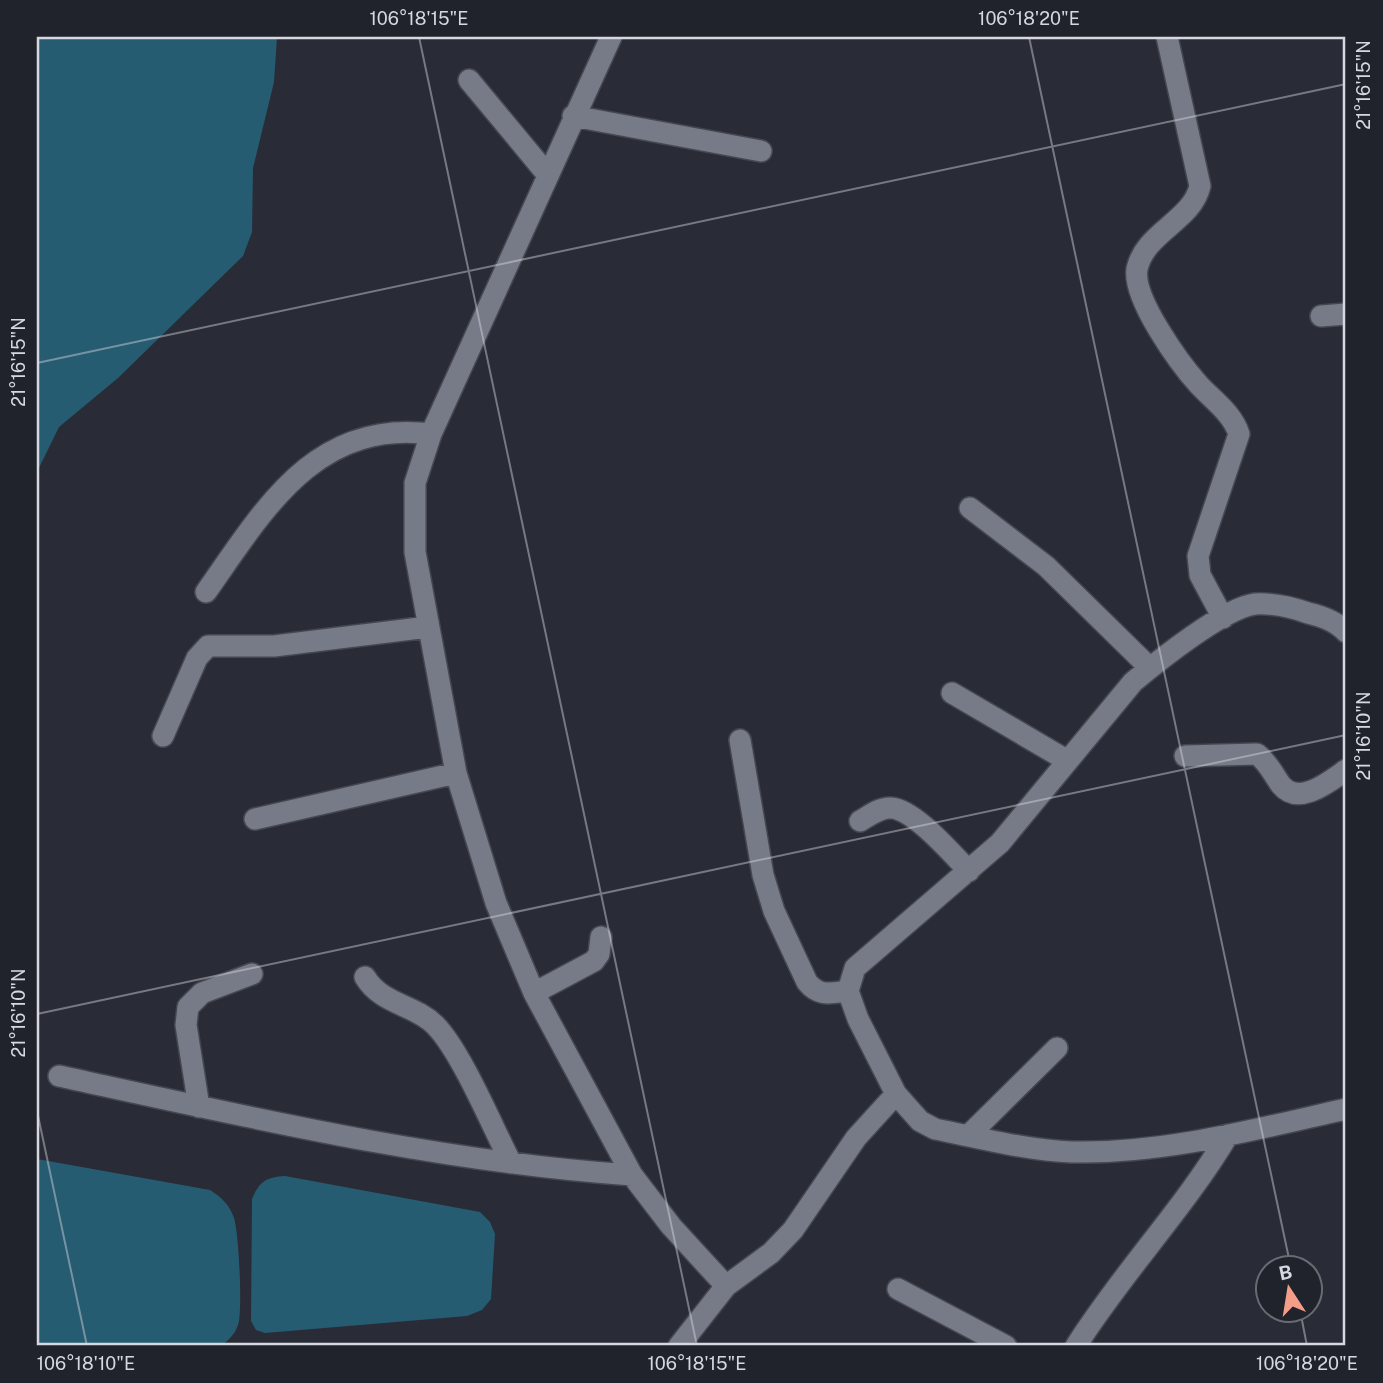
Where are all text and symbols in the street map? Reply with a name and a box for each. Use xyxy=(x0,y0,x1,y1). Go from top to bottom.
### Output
text: 106°18'15"E xyxy=(370,8,468,29)
text: 106°18'20"E xyxy=(978,8,1080,29)
text: 21°16'15"N xyxy=(1353,40,1374,130)
text: 21°16'15"N xyxy=(8,317,29,407)
text: 21°16'10"N xyxy=(1353,692,1374,780)
text: 21°16'10"N xyxy=(8,969,29,1057)
north arrow xyxy=(1254,1254,1324,1324)
text: B xyxy=(1277,1260,1294,1284)
text: 106°18'10"E xyxy=(37,1353,135,1374)
text: 106°18'15"E xyxy=(648,1353,746,1374)
text: 106°18'20"E xyxy=(1256,1353,1358,1374)

